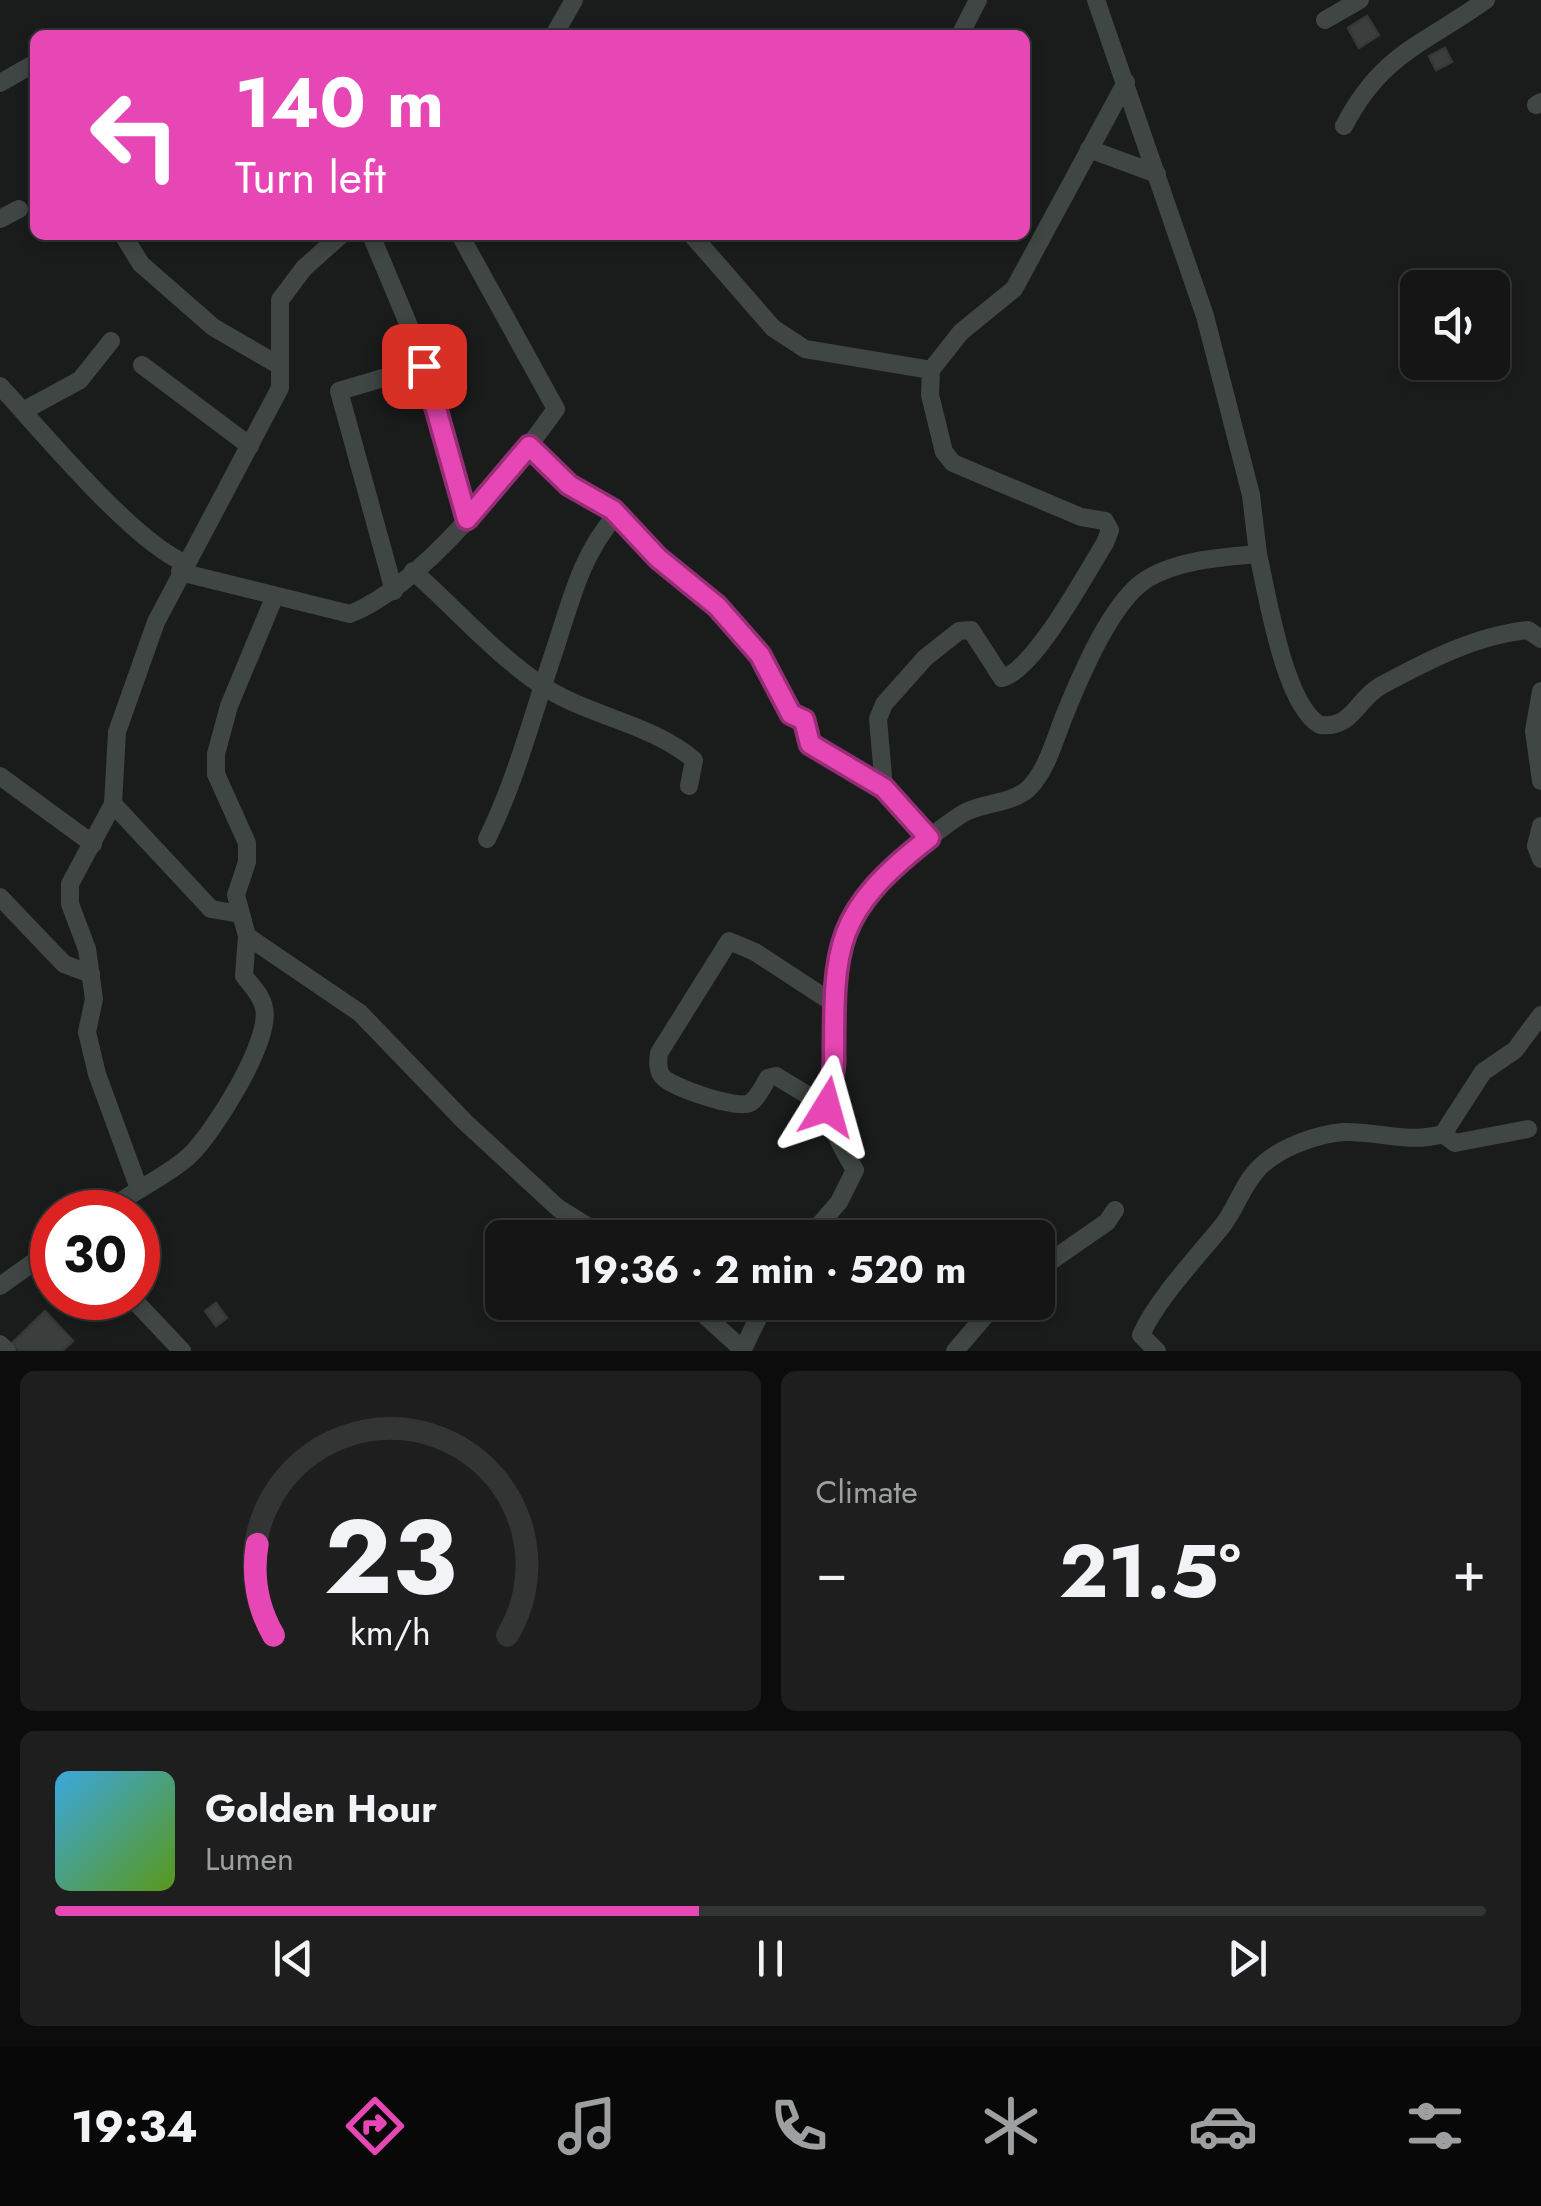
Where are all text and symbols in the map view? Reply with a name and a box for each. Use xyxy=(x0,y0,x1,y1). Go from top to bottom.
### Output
text: 140 m xyxy=(235,52,444,153)
icon: left xyxy=(70,70,200,200)
text: Turn left xyxy=(235,145,386,210)
map controls xyxy=(1400,270,1510,380)
button: sound xyxy=(1400,270,1510,380)
pin xyxy=(382,324,467,409)
icon: arrive xyxy=(397,339,452,394)
position arrow xyxy=(775,1055,879,1159)
speed limit sign: 30 xyxy=(30,1190,160,1320)
text: 19:36 · 2 min · 520 m xyxy=(573,1242,967,1297)
text: Climate xyxy=(816,1469,918,1515)
text: 23 xyxy=(324,1482,457,1632)
text: 21.5° xyxy=(1059,1517,1241,1625)
text: − xyxy=(816,1532,848,1612)
text: + xyxy=(1452,1532,1486,1612)
text: km/h xyxy=(350,1607,431,1658)
text: Golden Hour xyxy=(205,1781,437,1836)
text: Lumen xyxy=(205,1836,294,1882)
icon: previous xyxy=(266,1931,321,1986)
icon: pause xyxy=(743,1931,798,1986)
icon: next xyxy=(1220,1931,1275,1986)
icon: directions xyxy=(340,2091,410,2161)
icon: music xyxy=(552,2091,622,2161)
icon: phone xyxy=(764,2091,834,2161)
icon: climate xyxy=(976,2091,1046,2161)
icon: car xyxy=(1188,2091,1258,2161)
icon: filters xyxy=(1400,2091,1470,2161)
text: 19:34 xyxy=(71,2094,198,2159)

